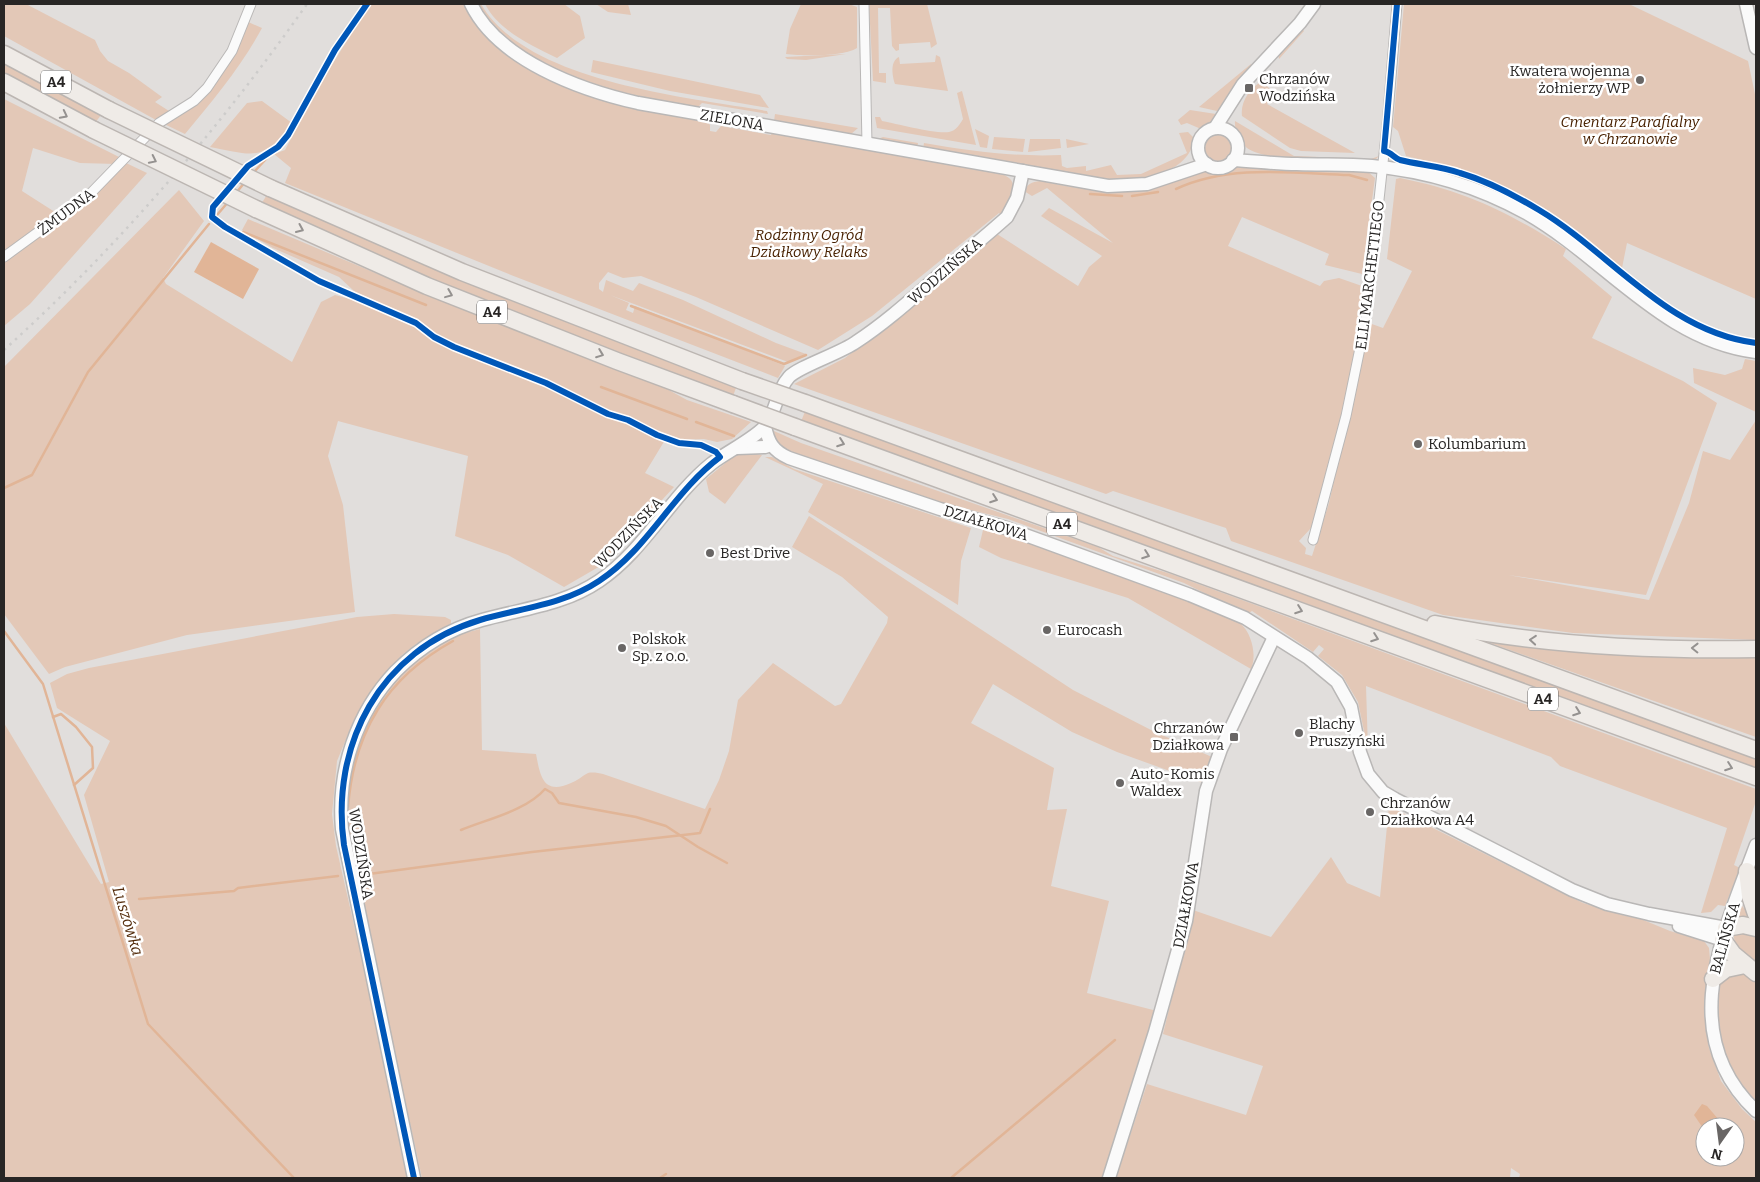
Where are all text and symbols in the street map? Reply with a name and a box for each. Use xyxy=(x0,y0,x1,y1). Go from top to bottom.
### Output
place label: Kwatera wojenna żołnierzy WP xyxy=(1509,62,1630,97)
road number: A4 xyxy=(41,70,71,94)
place label: Chrzanów Wodzińska xyxy=(1259,70,1335,105)
marker: Kwatera wojenna żołnierzy WP xyxy=(1634,74,1646,86)
marker: Chrzanów Wodzińska xyxy=(1243,82,1255,94)
street label: ZIELONA xyxy=(699,106,766,135)
one-way arrow xyxy=(59,109,68,119)
park label: Cmentarz Parafialny w Chrzanowie xyxy=(1561,113,1701,148)
one-way arrow xyxy=(148,154,157,164)
street label: ŻMUDNA xyxy=(34,185,98,239)
street label: ELLI MARCHETTIEGO xyxy=(1352,199,1388,351)
one-way arrow xyxy=(295,223,304,234)
park label: Rodzinny Ogród Działkowy Relaks xyxy=(750,226,868,261)
street label: WODZIŃSKA xyxy=(904,234,986,308)
one-way arrow xyxy=(444,288,453,299)
road number: A4 xyxy=(477,300,507,324)
one-way arrow xyxy=(595,348,604,359)
place label: Kolumbarium xyxy=(1428,435,1527,453)
one-way arrow xyxy=(836,437,845,447)
marker: Kolumbarium xyxy=(1412,438,1424,450)
street label: WODZIŃSKA xyxy=(590,493,667,572)
one-way arrow xyxy=(989,493,997,503)
street label: DZIAŁKOWA xyxy=(941,502,1031,545)
road number: A4 xyxy=(1047,512,1077,536)
place label: Best Drive xyxy=(720,544,790,562)
marker: Best Drive xyxy=(704,547,716,559)
one-way arrow xyxy=(1141,549,1150,559)
one-way arrow xyxy=(1294,604,1303,614)
place label: Eurocash xyxy=(1057,621,1123,639)
marker: Eurocash xyxy=(1041,624,1053,636)
place label: Polskok Sp. z o.o. xyxy=(632,630,688,665)
one-way arrow xyxy=(1370,632,1378,642)
one-way arrow xyxy=(1529,634,1537,645)
marker: Polskok Sp. z o.o. xyxy=(616,642,628,654)
one-way arrow xyxy=(1691,643,1698,653)
road number: A4 xyxy=(1528,688,1558,711)
one-way arrow xyxy=(1572,706,1580,716)
place label: Blachy Pruszyński xyxy=(1309,715,1386,750)
place label: Chrzanów Działkowa xyxy=(1152,719,1225,754)
marker: Blachy Pruszyński xyxy=(1293,727,1305,739)
marker: Chrzanów Działkowa xyxy=(1228,731,1240,743)
one-way arrow xyxy=(1725,761,1733,771)
place label: Auto-Komis Waldex xyxy=(1130,765,1215,800)
marker: Auto-Komis Waldex xyxy=(1114,777,1126,789)
place label: Chrzanów Działkowa A4 xyxy=(1380,794,1474,829)
marker: Chrzanów Działkowa A4 xyxy=(1364,806,1376,818)
street label: WODZIŃSKA xyxy=(345,807,377,901)
street label: DZIAŁKOWA xyxy=(1170,860,1203,950)
water label: Luszówka xyxy=(108,884,148,958)
street label: BALIŃSKA xyxy=(1706,899,1744,976)
north arrow xyxy=(1695,1117,1745,1167)
text: N xyxy=(1709,1145,1724,1164)

